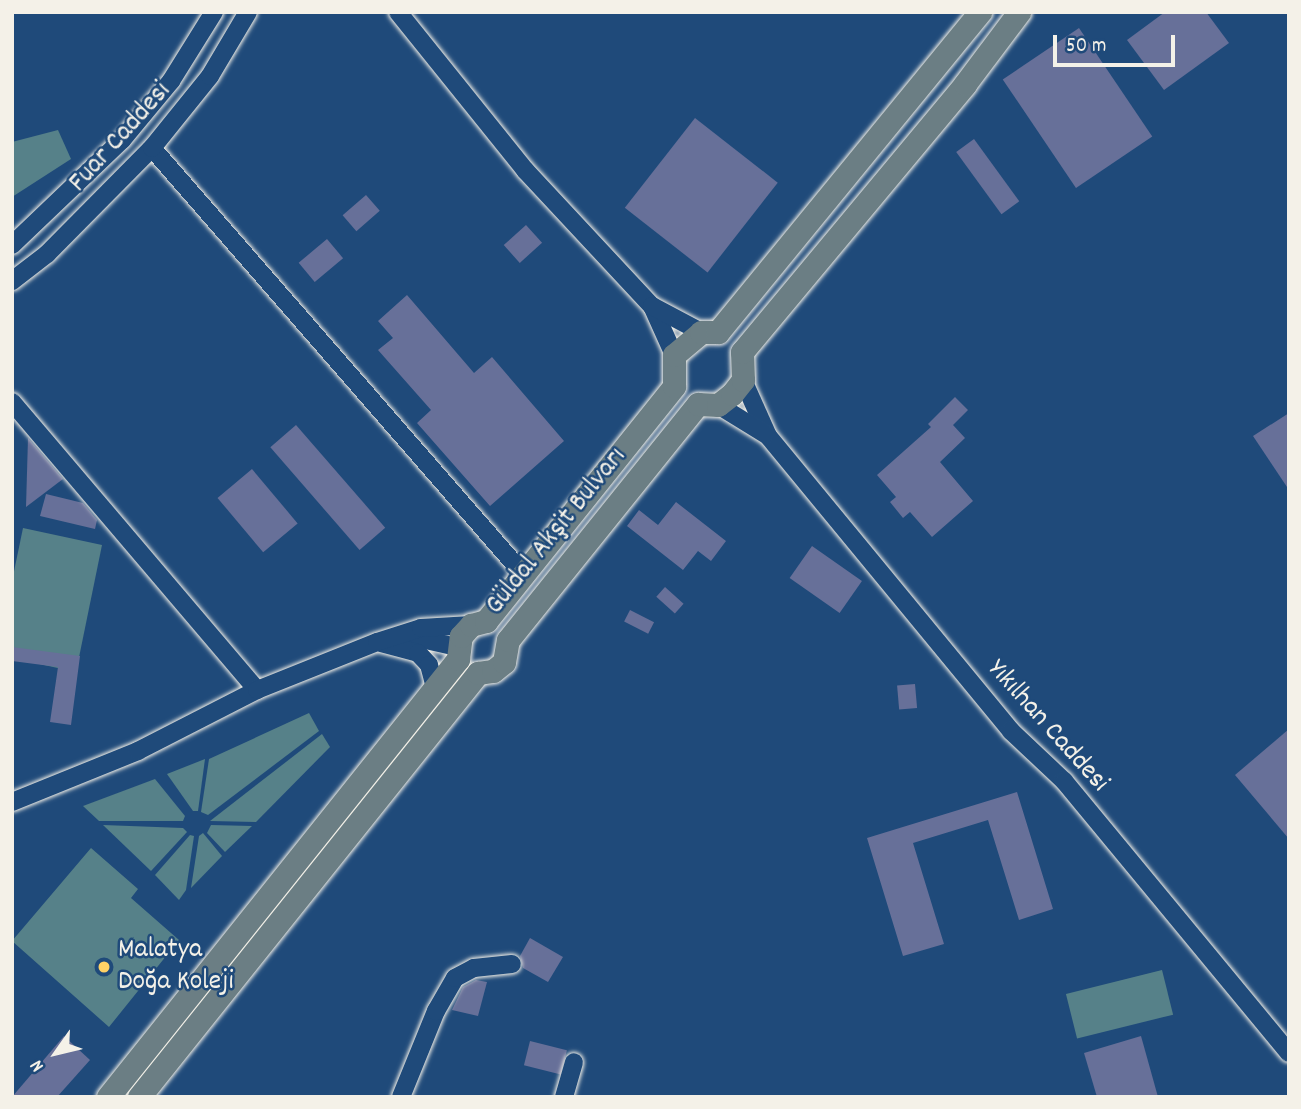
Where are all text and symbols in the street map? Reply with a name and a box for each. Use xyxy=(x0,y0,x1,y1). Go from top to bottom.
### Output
scale bar xyxy=(1056,21,1178,65)
text: 50 m xyxy=(1066,32,1106,62)
street label: Fuar Caddesi xyxy=(63,76,179,200)
street label: Güldal Akşit Bulvarı xyxy=(479,442,635,622)
street label: Yıkılhan Caddesi xyxy=(979,654,1115,800)
place label: Malatya Doğa Koleji xyxy=(118,934,234,1000)
marker: Malatya Doğa Koleji xyxy=(96,959,112,975)
north arrow xyxy=(21,1018,91,1088)
text: N xyxy=(24,1054,52,1076)

